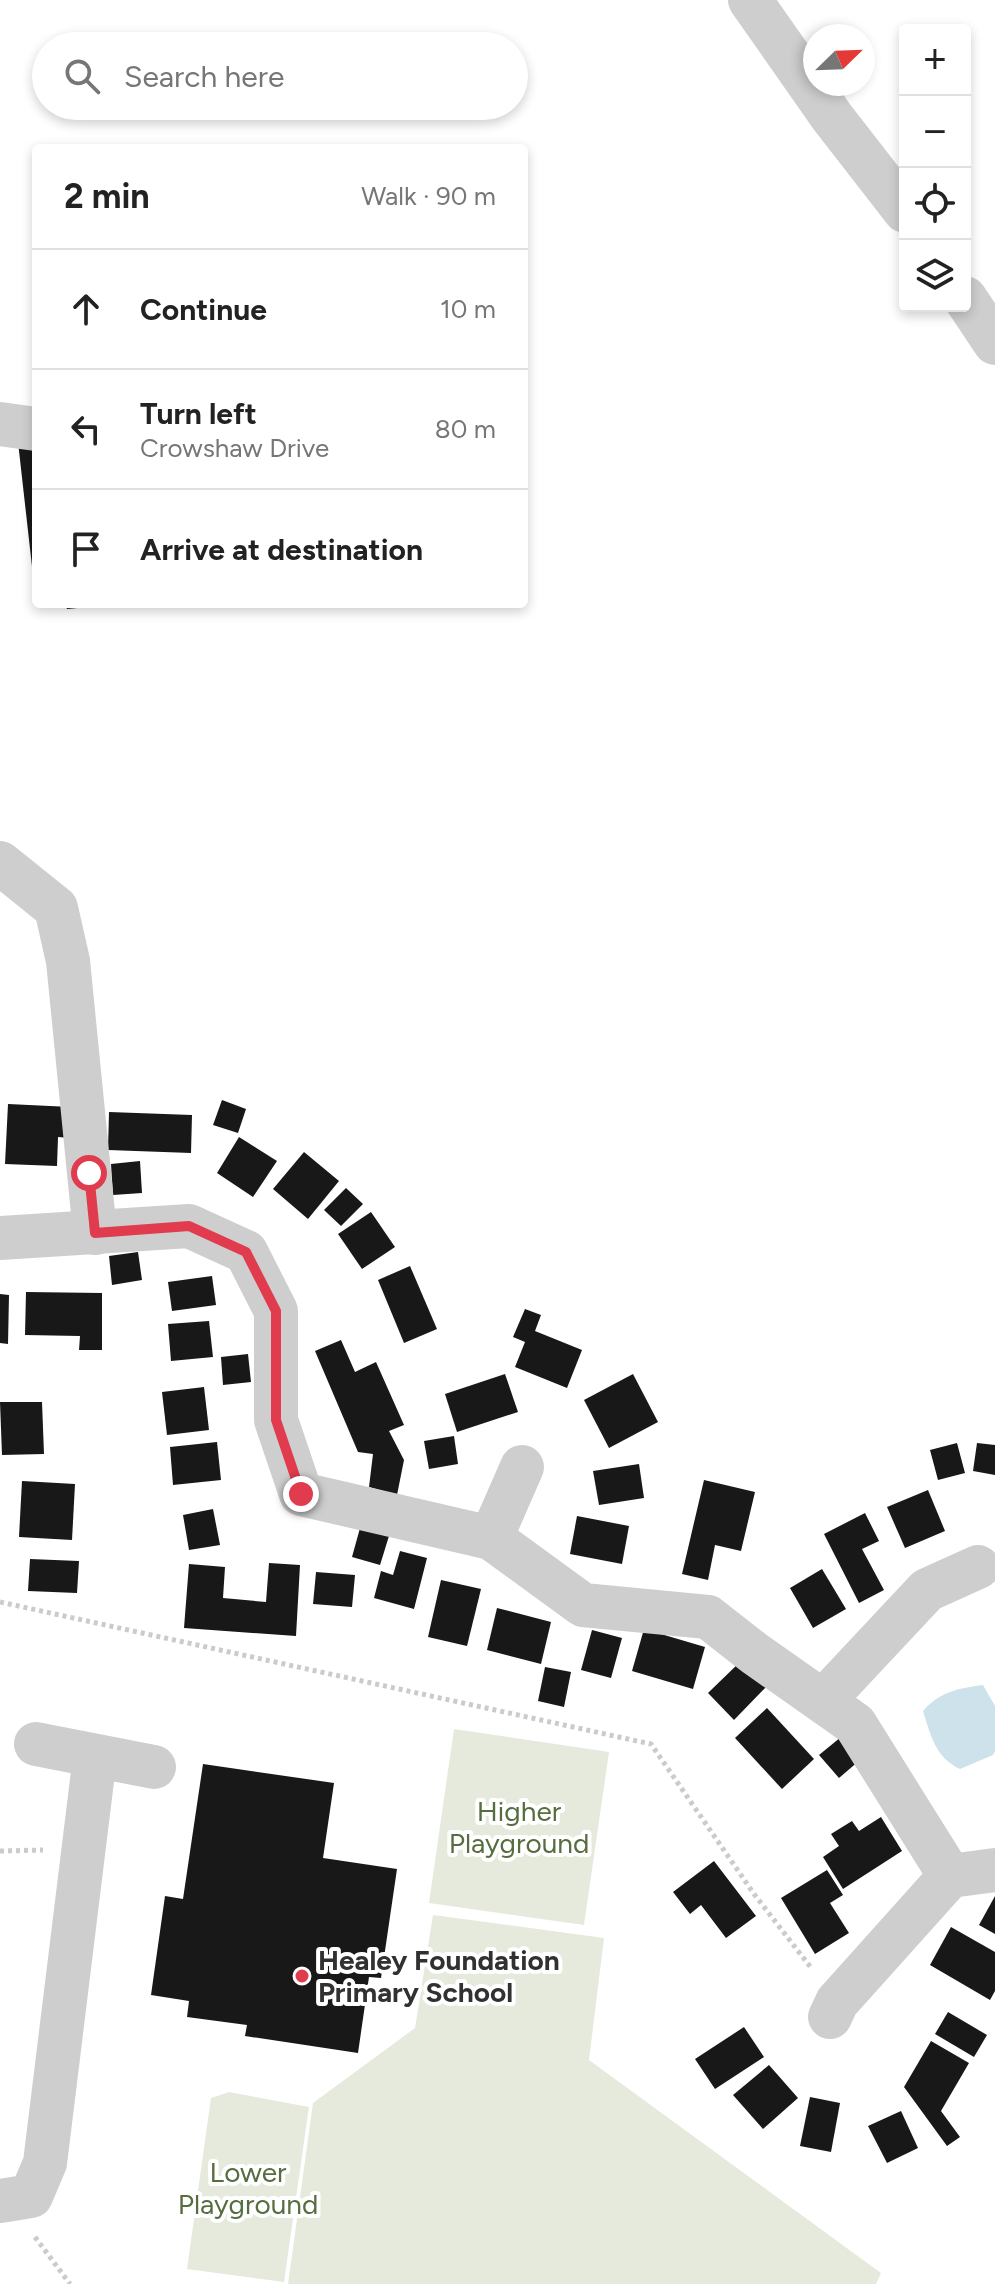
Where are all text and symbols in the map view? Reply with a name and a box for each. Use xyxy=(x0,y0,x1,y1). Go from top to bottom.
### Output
north arrow xyxy=(803,24,875,96)
map controls xyxy=(899,24,971,312)
button: + xyxy=(899,24,971,96)
search box xyxy=(32,32,528,120)
icon: search xyxy=(60,54,104,98)
text: Search here xyxy=(124,58,284,95)
button: − xyxy=(899,96,971,168)
button: locate xyxy=(899,168,971,240)
text: 2 min xyxy=(64,176,150,217)
text: Walk · 90 m xyxy=(361,180,496,212)
button: layers xyxy=(899,240,971,312)
icon: ahead xyxy=(64,287,108,331)
text: Continue xyxy=(140,291,267,328)
text: 10 m xyxy=(440,293,496,325)
text: Turn left xyxy=(140,395,257,432)
icon: left xyxy=(64,407,108,451)
text: 80 m xyxy=(435,413,496,445)
text: Crowshaw Drive xyxy=(140,432,329,464)
icon: arrive xyxy=(64,527,108,571)
text: Arrive at destination xyxy=(140,531,423,568)
route start xyxy=(71,1155,107,1191)
route end xyxy=(283,1476,319,1512)
park label: Higher Playground xyxy=(449,1794,589,1860)
place label: Healey Foundation Primary School xyxy=(318,1943,560,2009)
marker: Healey Foundation Primary School xyxy=(293,1967,311,1985)
park label: Lower Playground xyxy=(178,2155,318,2221)

